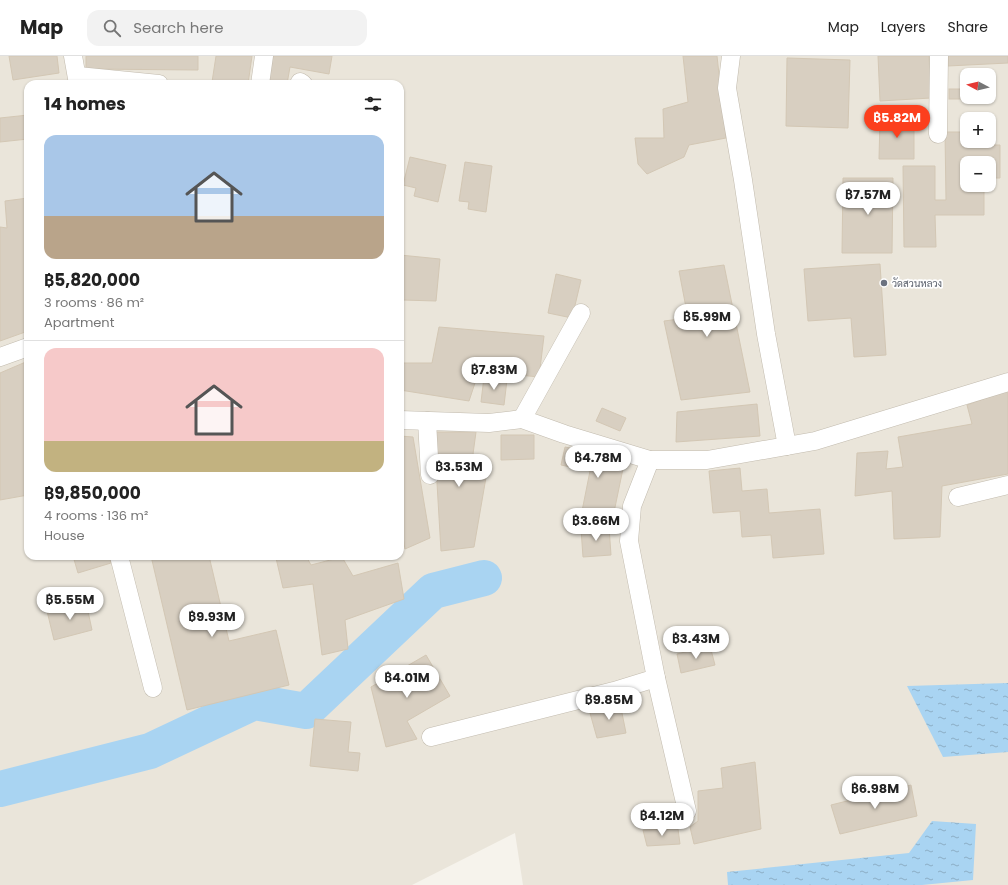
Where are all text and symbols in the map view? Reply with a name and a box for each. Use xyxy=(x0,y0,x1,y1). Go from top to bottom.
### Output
search box xyxy=(87,10,367,46)
text: Map xyxy=(20,14,63,41)
icon: search xyxy=(101,17,123,39)
text: Search here xyxy=(133,17,224,38)
text: Map xyxy=(828,17,859,37)
text: Layers xyxy=(881,17,925,37)
text: Share xyxy=(947,17,988,37)
north arrow xyxy=(960,68,996,104)
map controls xyxy=(960,68,996,192)
text: 14 homes xyxy=(44,92,126,116)
icon: filters xyxy=(362,93,384,115)
pin: ฿5.82M xyxy=(864,105,930,139)
text: ฿5.82M xyxy=(873,108,921,127)
button: + xyxy=(960,112,996,148)
button: − xyxy=(960,156,996,192)
icon: home xyxy=(178,161,250,233)
pin: ฿7.57M xyxy=(835,182,901,216)
text: ฿7.57M xyxy=(845,185,891,204)
text: ฿5,820,000 xyxy=(44,268,140,292)
place label: วัดสวนหลวง xyxy=(892,276,942,291)
marker: วัดสวนหลวง xyxy=(879,278,889,288)
text: 3 rooms · 86 m² xyxy=(44,293,144,312)
pin: ฿5.99M xyxy=(674,304,740,338)
text: ฿5.99M xyxy=(683,307,731,326)
text: Apartment xyxy=(44,313,114,332)
pin: ฿7.83M xyxy=(461,357,527,391)
text: ฿7.83M xyxy=(471,360,517,379)
icon: home xyxy=(178,374,250,446)
pin: ฿4.78M xyxy=(565,445,631,479)
text: ฿4.78M xyxy=(574,448,622,467)
pin: ฿3.53M xyxy=(426,454,492,488)
text: ฿3.53M xyxy=(435,457,483,476)
text: ฿9,850,000 xyxy=(44,481,141,505)
text: 4 rooms · 136 m² xyxy=(44,506,148,525)
pin: ฿3.66M xyxy=(563,508,629,542)
text: ฿3.66M xyxy=(572,511,620,530)
text: House xyxy=(44,526,84,545)
pin: ฿5.55M xyxy=(37,587,103,621)
text: ฿5.55M xyxy=(46,590,94,609)
pin: ฿9.93M xyxy=(179,604,245,638)
text: ฿9.93M xyxy=(188,607,236,626)
pin: ฿3.43M xyxy=(663,626,729,660)
text: ฿3.43M xyxy=(672,629,720,648)
pin: ฿4.01M xyxy=(374,665,440,699)
text: ฿4.01M xyxy=(384,668,430,687)
pin: ฿9.85M xyxy=(576,687,642,721)
text: ฿9.85M xyxy=(585,690,633,709)
pin: ฿6.98M xyxy=(842,776,908,810)
text: ฿6.98M xyxy=(851,779,899,798)
pin: ฿4.12M xyxy=(629,803,695,837)
text: ฿4.12M xyxy=(640,806,684,825)

